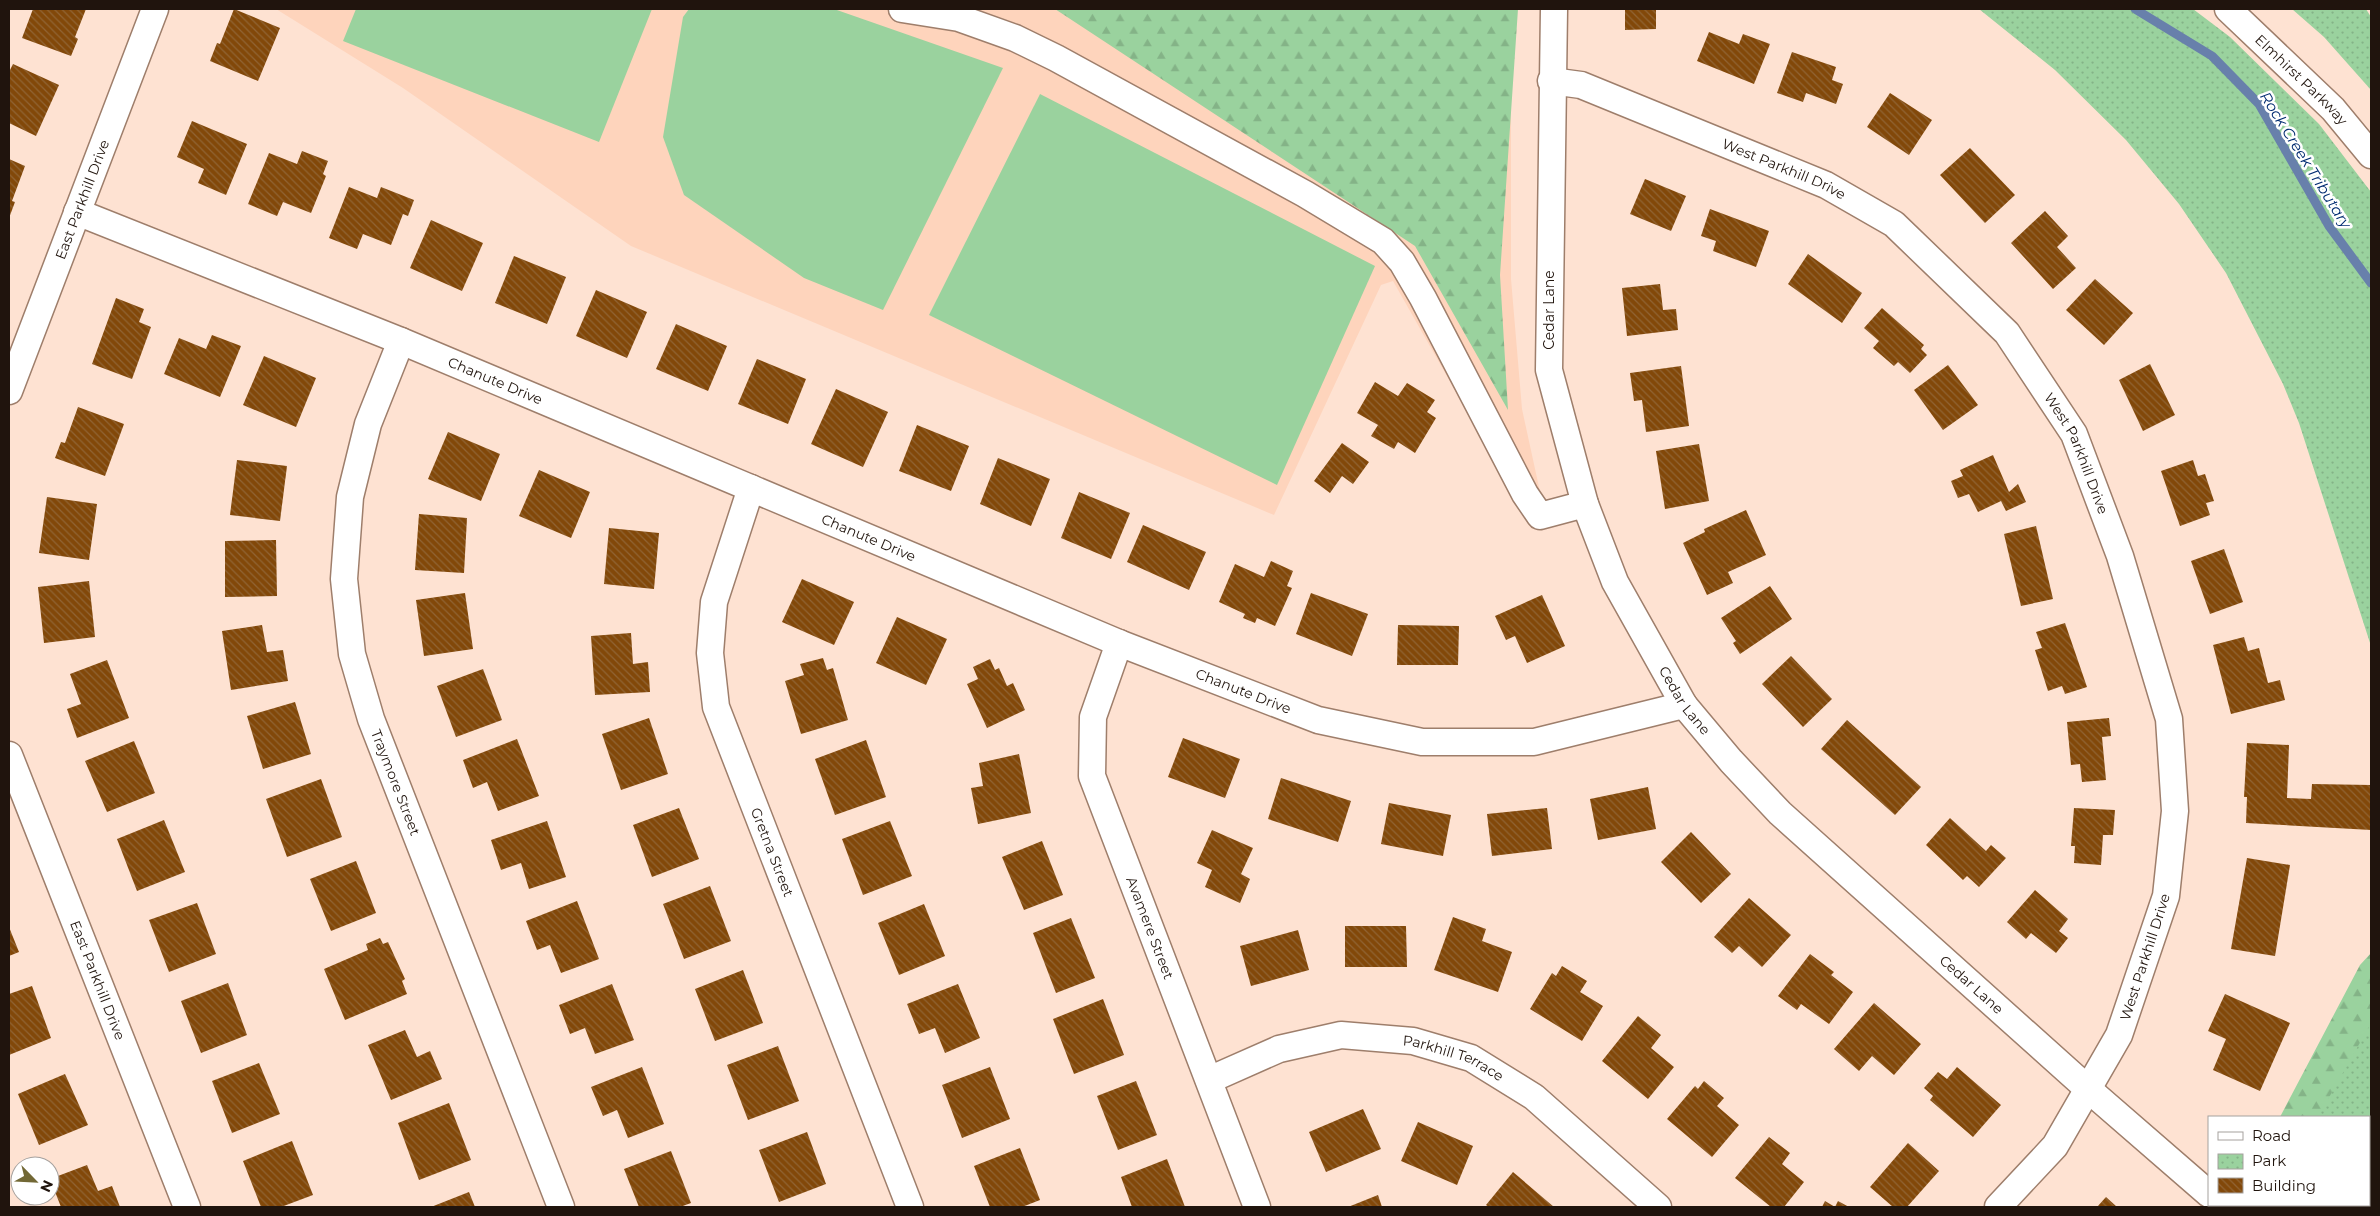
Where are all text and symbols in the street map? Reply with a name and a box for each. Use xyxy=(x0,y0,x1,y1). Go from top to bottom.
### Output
street label: Elmhirst Parkway xyxy=(2251,31,2352,129)
water label: Rock Creek Tributary xyxy=(2256,88,2356,233)
street label: West Parkhill Drive xyxy=(1720,135,1849,203)
street label: East Parkhill Drive xyxy=(51,137,113,262)
street label: Cedar Lane xyxy=(1540,270,1558,350)
street label: Chanute Drive xyxy=(445,353,545,408)
street label: West Parkhill Drive xyxy=(2040,389,2112,517)
street label: Chanute Drive xyxy=(819,510,919,566)
street label: Cedar Lane xyxy=(1655,663,1714,739)
street label: Chanute Drive xyxy=(1193,665,1294,718)
street label: Traymore Street xyxy=(367,727,425,838)
street label: Gretna Street xyxy=(747,805,798,900)
street label: Avamere Street xyxy=(1122,874,1178,982)
street label: West Parkhill Drive xyxy=(2116,891,2174,1023)
street label: East Parkhill Drive xyxy=(66,918,129,1043)
street label: Cedar Lane xyxy=(1936,951,2007,1018)
street label: Parkhill Terrace xyxy=(1402,1031,1507,1085)
legend xyxy=(2208,1116,2370,1206)
text: Road xyxy=(2252,1126,2291,1145)
text: Park xyxy=(2252,1151,2286,1170)
north arrow xyxy=(10,1156,60,1206)
text: Building xyxy=(2252,1176,2316,1195)
text: N xyxy=(36,1177,57,1195)

